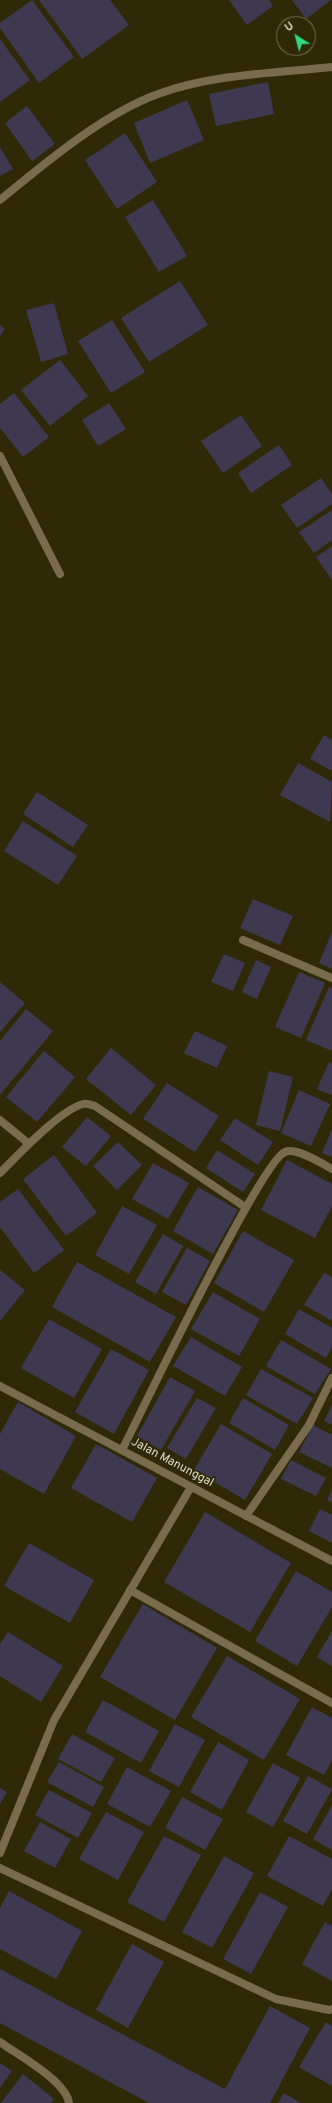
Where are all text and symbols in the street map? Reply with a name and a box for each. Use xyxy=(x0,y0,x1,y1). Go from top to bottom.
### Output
north arrow xyxy=(276,16,316,56)
text: U xyxy=(282,19,297,35)
street label: Jalan Manunggal xyxy=(128,1435,216,1491)

